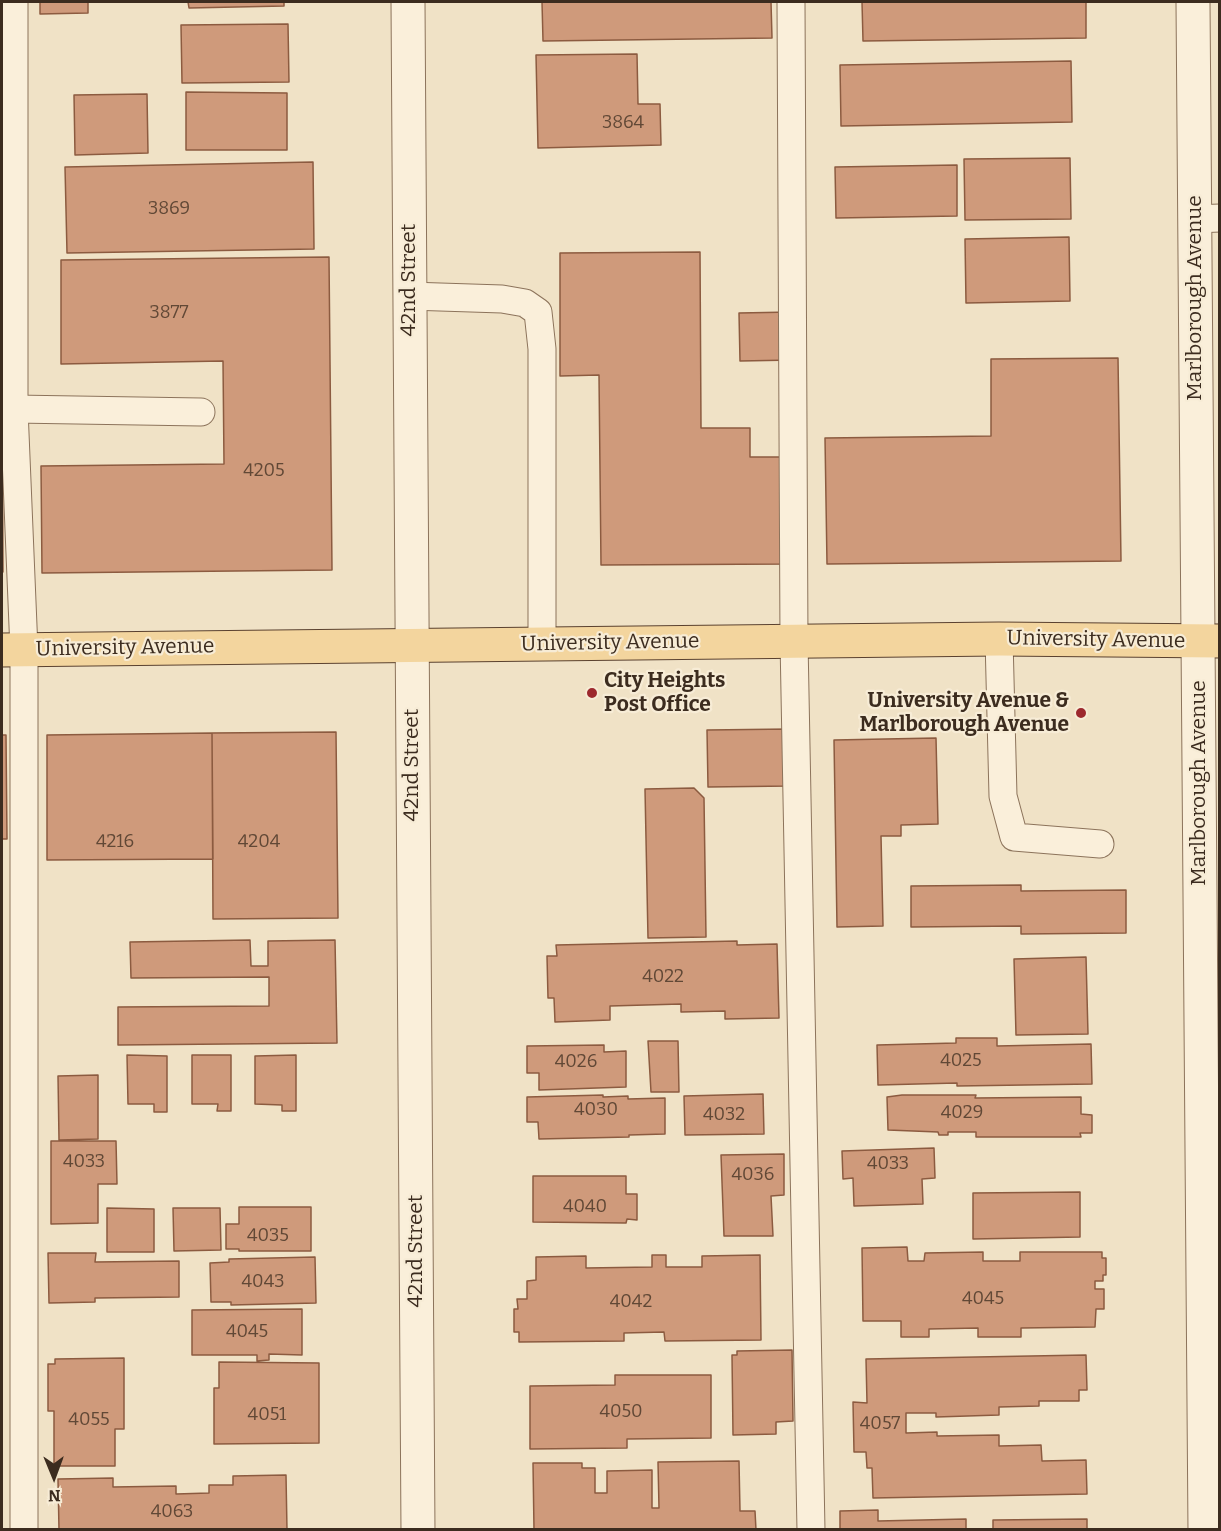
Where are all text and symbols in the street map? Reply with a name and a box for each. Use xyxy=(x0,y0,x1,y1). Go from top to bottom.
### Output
house number: 3864 xyxy=(602,112,644,134)
street label: Marlborough Avenue xyxy=(1182,195,1208,401)
house number: 3869 xyxy=(148,198,190,220)
street label: 42nd Street xyxy=(396,224,422,336)
house number: 3877 xyxy=(149,302,189,324)
house number: 4205 xyxy=(243,460,285,482)
street label: University Avenue xyxy=(1006,626,1186,654)
street label: University Avenue xyxy=(520,629,700,657)
street label: University Avenue xyxy=(35,634,215,662)
place label: City Heights Post Office xyxy=(604,668,725,718)
street label: Marlborough Avenue xyxy=(1186,680,1212,886)
marker: City Heights Post Office xyxy=(585,686,599,700)
place label: University Avenue & Marlborough Avenue xyxy=(860,688,1069,738)
marker: University Avenue & Marlborough Avenue xyxy=(1074,706,1088,720)
street label: 42nd Street xyxy=(399,709,425,821)
house number: 4216 xyxy=(96,831,134,853)
house number: 4204 xyxy=(238,831,280,853)
house number: 4022 xyxy=(642,966,684,988)
house number: 4025 xyxy=(940,1050,982,1072)
house number: 4026 xyxy=(555,1051,597,1073)
house number: 4030 xyxy=(574,1099,618,1121)
house number: 4029 xyxy=(941,1102,983,1124)
house number: 4032 xyxy=(703,1104,745,1126)
house number: 4033 xyxy=(63,1151,105,1173)
house number: 4033 xyxy=(867,1153,909,1175)
house number: 4036 xyxy=(732,1164,774,1186)
street label: 42nd Street xyxy=(403,1195,429,1307)
house number: 4040 xyxy=(563,1196,607,1218)
house number: 4035 xyxy=(247,1225,289,1247)
house number: 4043 xyxy=(242,1271,284,1293)
house number: 4045 xyxy=(962,1288,1004,1310)
house number: 4042 xyxy=(610,1291,652,1313)
house number: 4045 xyxy=(226,1321,268,1343)
house number: 4050 xyxy=(599,1401,643,1423)
house number: 4051 xyxy=(248,1404,286,1426)
house number: 4055 xyxy=(68,1409,110,1431)
house number: 4057 xyxy=(860,1413,900,1435)
north arrow xyxy=(24,1447,84,1507)
text: N xyxy=(48,1486,61,1505)
house number: 4063 xyxy=(151,1501,193,1523)

